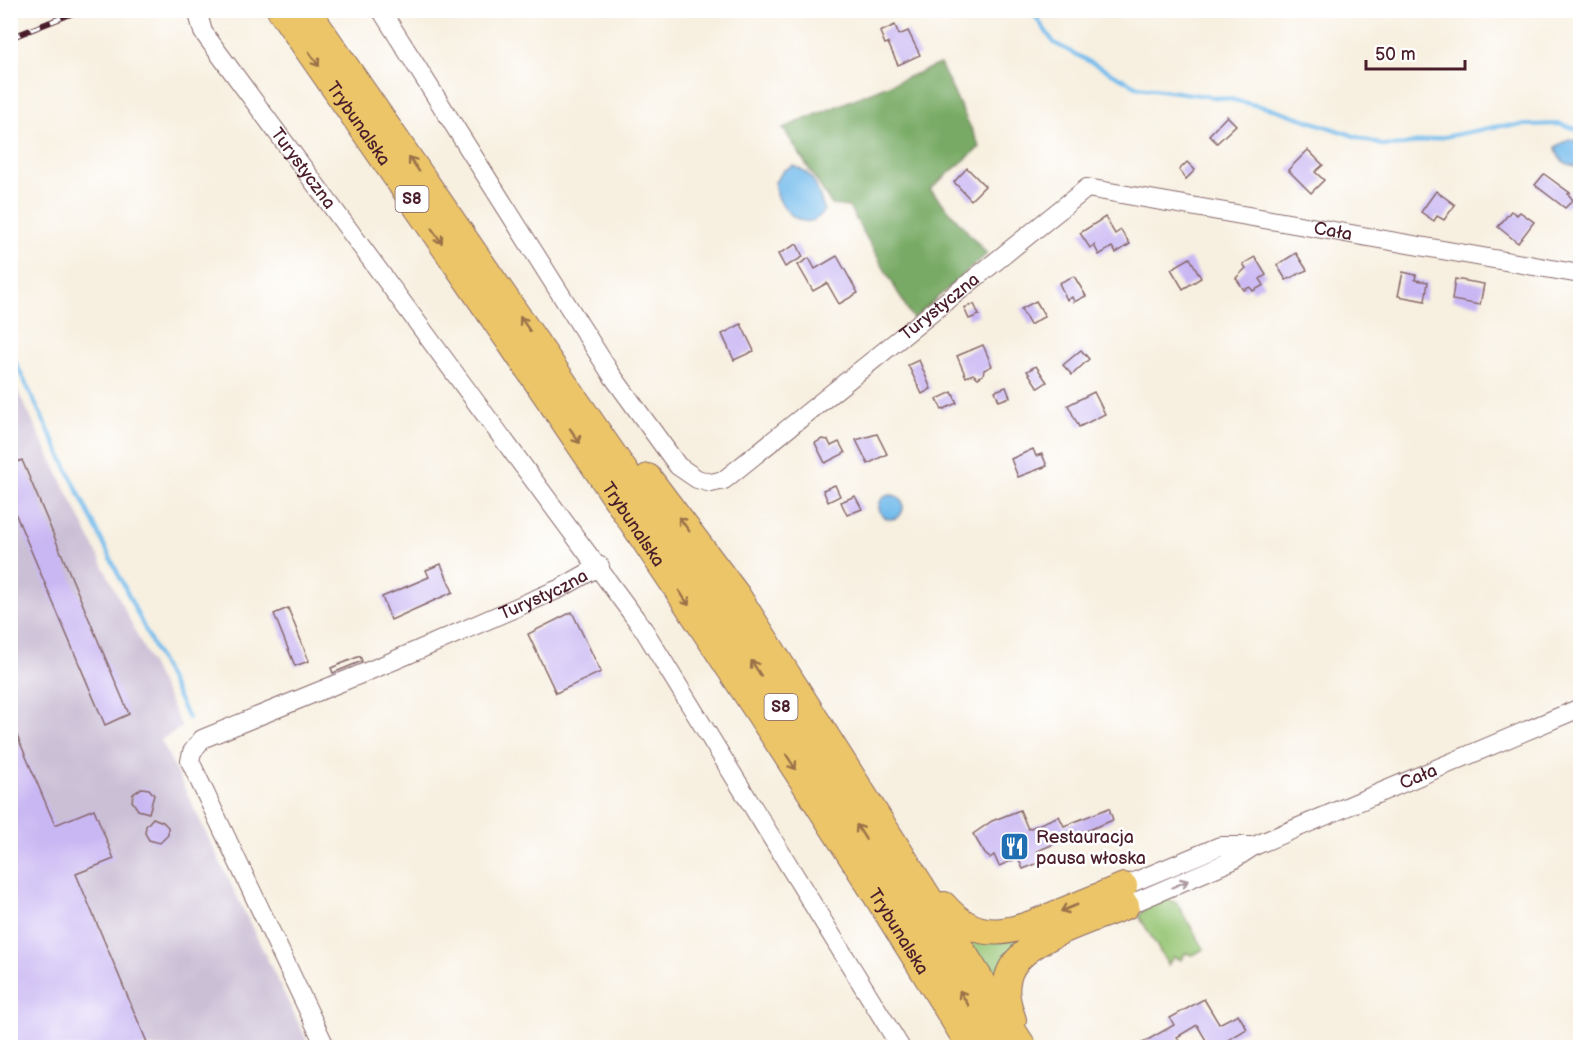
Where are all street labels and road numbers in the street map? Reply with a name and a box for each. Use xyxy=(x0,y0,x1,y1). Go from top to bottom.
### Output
street label: Trybunalska xyxy=(322,77,395,169)
street label: Turystyczna xyxy=(267,123,340,213)
road number: S8 xyxy=(396,186,428,212)
street label: Cała xyxy=(1312,217,1354,245)
street label: Turystyczna xyxy=(896,268,983,345)
street label: Trybunalska xyxy=(598,478,669,571)
street label: Turystyczna xyxy=(496,565,591,624)
road number: S8 xyxy=(764,694,798,720)
street label: Cała xyxy=(1396,759,1440,794)
street label: Trybunalska xyxy=(864,885,933,978)

